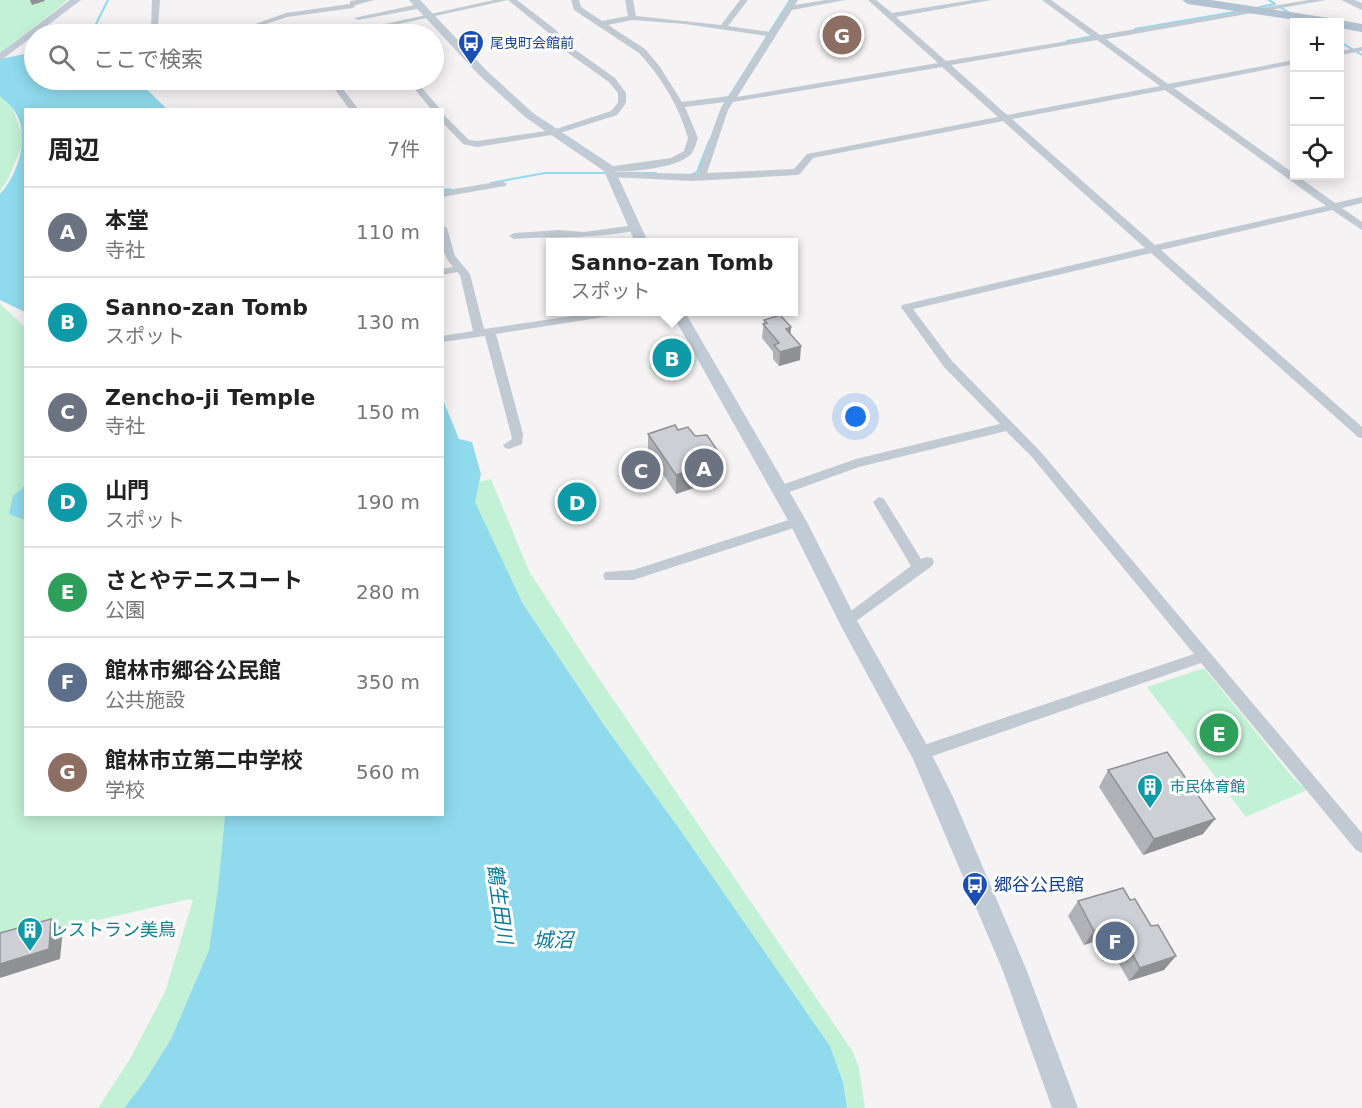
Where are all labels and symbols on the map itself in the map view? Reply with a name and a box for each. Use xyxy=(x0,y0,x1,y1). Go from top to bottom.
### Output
pin: G xyxy=(822,12,862,57)
bus stop icon: 尾曳町会館前 xyxy=(456,28,486,66)
place label: 尾曳町会館前 xyxy=(490,35,574,51)
pin: B xyxy=(652,336,692,380)
your location xyxy=(841,402,870,431)
pin: A xyxy=(684,446,724,490)
pin: C xyxy=(622,448,660,492)
pin: D xyxy=(558,480,596,524)
pin: E xyxy=(1200,710,1238,756)
building icon: 市民体育館 xyxy=(1135,772,1165,810)
place label: 市民体育館 xyxy=(1170,778,1245,796)
water label: 鶴生田川 xyxy=(483,863,518,947)
bus stop icon: 郷谷公民館 xyxy=(960,870,990,908)
place label: 郷谷公民館 xyxy=(994,874,1084,895)
building icon: レストラン美鳥 xyxy=(15,915,45,953)
pin: F xyxy=(1096,918,1134,964)
place label: レストラン美鳥 xyxy=(50,919,176,940)
water label: 城沼 xyxy=(533,928,576,952)

